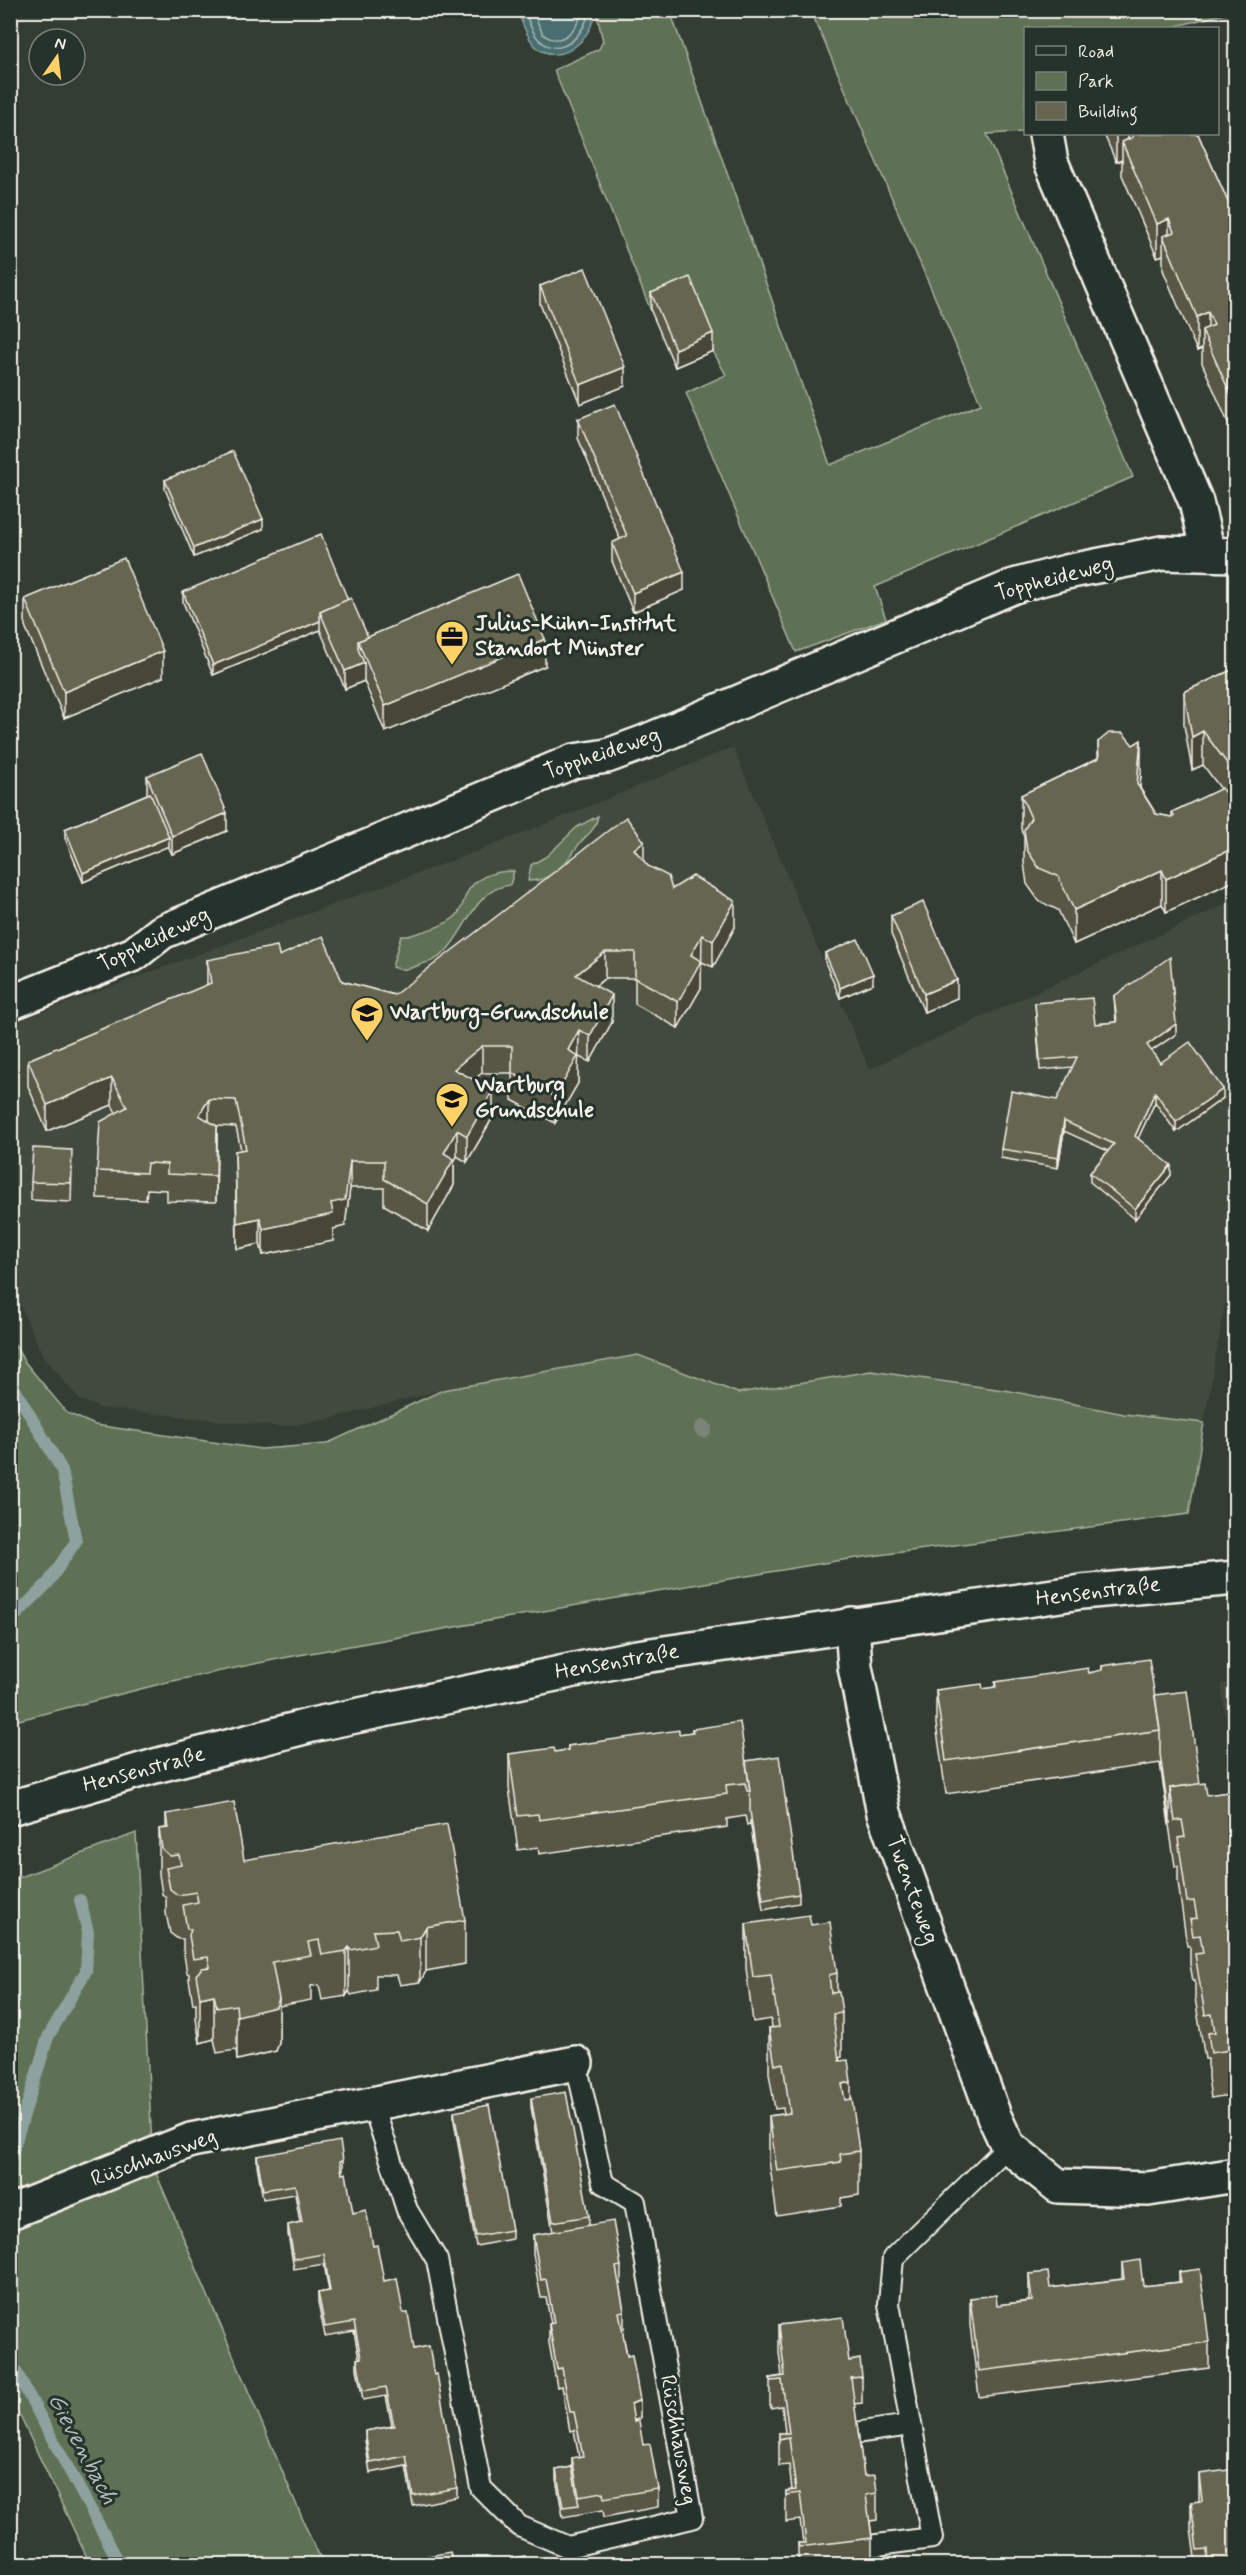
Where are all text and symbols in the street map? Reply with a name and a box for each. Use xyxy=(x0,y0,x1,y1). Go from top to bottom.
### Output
north arrow xyxy=(27,27,87,87)
legend xyxy=(1024,27,1219,135)
text: N xyxy=(53,32,68,55)
text: Road xyxy=(1078,40,1114,64)
text: Park xyxy=(1078,70,1114,94)
text: Building xyxy=(1078,100,1138,126)
street label: Toppheideweg xyxy=(992,550,1117,611)
place label: Julius-Kühn-Institut Standort Münster xyxy=(475,610,677,663)
office icon: Julius-Kühn-Institut Standort Münster xyxy=(434,619,470,666)
street label: Toppheideweg xyxy=(540,721,665,790)
street label: Toppheideweg xyxy=(94,901,216,982)
school or university icon: Wartburg-Grundschule xyxy=(349,995,385,1042)
place label: Wartburg-Grundschule xyxy=(389,999,609,1030)
place label: Wartburg Grundschule xyxy=(474,1072,594,1125)
school or university icon: Wartburg Grundschule xyxy=(434,1081,470,1128)
street label: Hensenstraße xyxy=(1034,1570,1162,1614)
street label: Hensenstraße xyxy=(553,1637,681,1687)
street label: Hensenstraße xyxy=(80,1740,208,1800)
street label: Twenteweg xyxy=(877,1832,945,1949)
street label: Rüschhausweg xyxy=(87,2122,221,2195)
street label: Rüschhausweg xyxy=(652,2373,703,2508)
water label: Gievenbach xyxy=(40,2388,124,2510)

